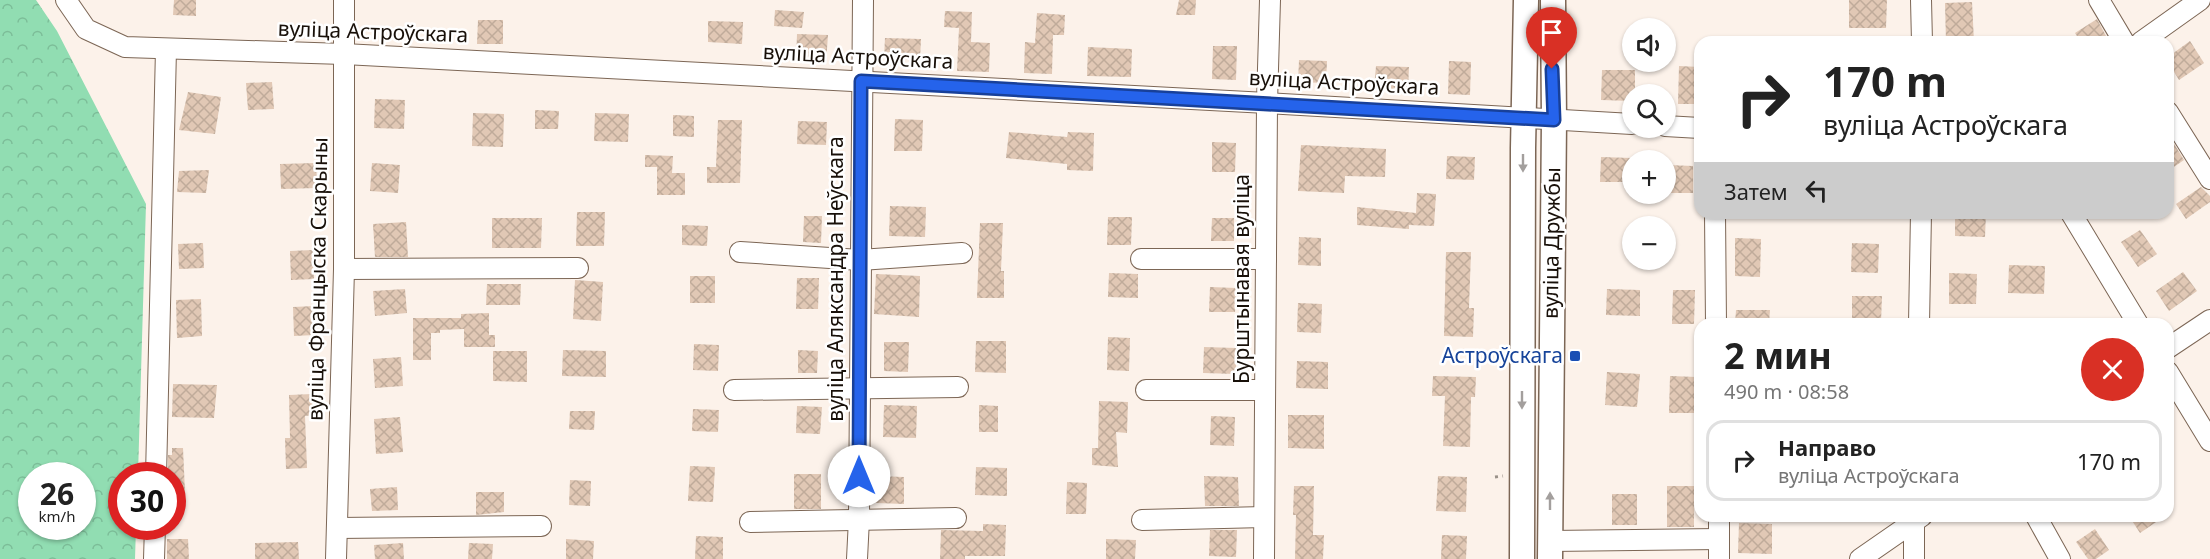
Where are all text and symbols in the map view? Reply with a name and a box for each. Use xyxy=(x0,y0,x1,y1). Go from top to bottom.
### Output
pin xyxy=(1526,7,1577,69)
street label: вуліца Астроўскага xyxy=(277,14,469,48)
icon: arrive xyxy=(1535,16,1568,49)
map controls xyxy=(1622,18,1676,270)
button: sound xyxy=(1622,18,1676,72)
street label: вуліца Астроўскага xyxy=(762,37,954,75)
text: 170 m xyxy=(1823,52,1947,109)
icon: right xyxy=(1724,60,1802,138)
street label: вуліца Астроўскага xyxy=(1248,63,1440,101)
button: search xyxy=(1622,84,1676,138)
text: вуліца Астроўскага xyxy=(1823,106,2068,143)
street label: вуліца Аляксандра Неўскага xyxy=(821,136,849,422)
street label: вуліца Францыска Скарыны xyxy=(301,137,333,421)
button: + xyxy=(1622,150,1676,204)
one-way arrow xyxy=(1518,154,1528,173)
street label: вуліца Дружбы xyxy=(1536,167,1566,319)
street label: Бурштынавая вуліца xyxy=(1227,174,1255,384)
icon: left xyxy=(1800,174,1833,207)
text: Затем xyxy=(1724,176,1788,206)
button: − xyxy=(1622,216,1676,270)
text: 2 мин xyxy=(1724,331,1832,380)
button: close xyxy=(2081,338,2144,401)
place label: Астроўскага xyxy=(1441,341,1563,369)
marker: Астроўскага xyxy=(1568,349,1582,363)
text: 490 m · 08:58 xyxy=(1724,378,1849,405)
one-way arrow xyxy=(1517,391,1527,410)
text: Направо xyxy=(1778,432,1876,462)
position arrow xyxy=(827,444,891,508)
icon: right xyxy=(1727,444,1760,477)
text: 170 m xyxy=(2077,446,2141,476)
speed limit sign: 30 xyxy=(108,462,186,540)
text: вуліца Астроўскага xyxy=(1778,462,1960,489)
text: 26 xyxy=(40,473,74,514)
one-way arrow xyxy=(1545,491,1555,510)
text: km/h xyxy=(39,506,75,526)

